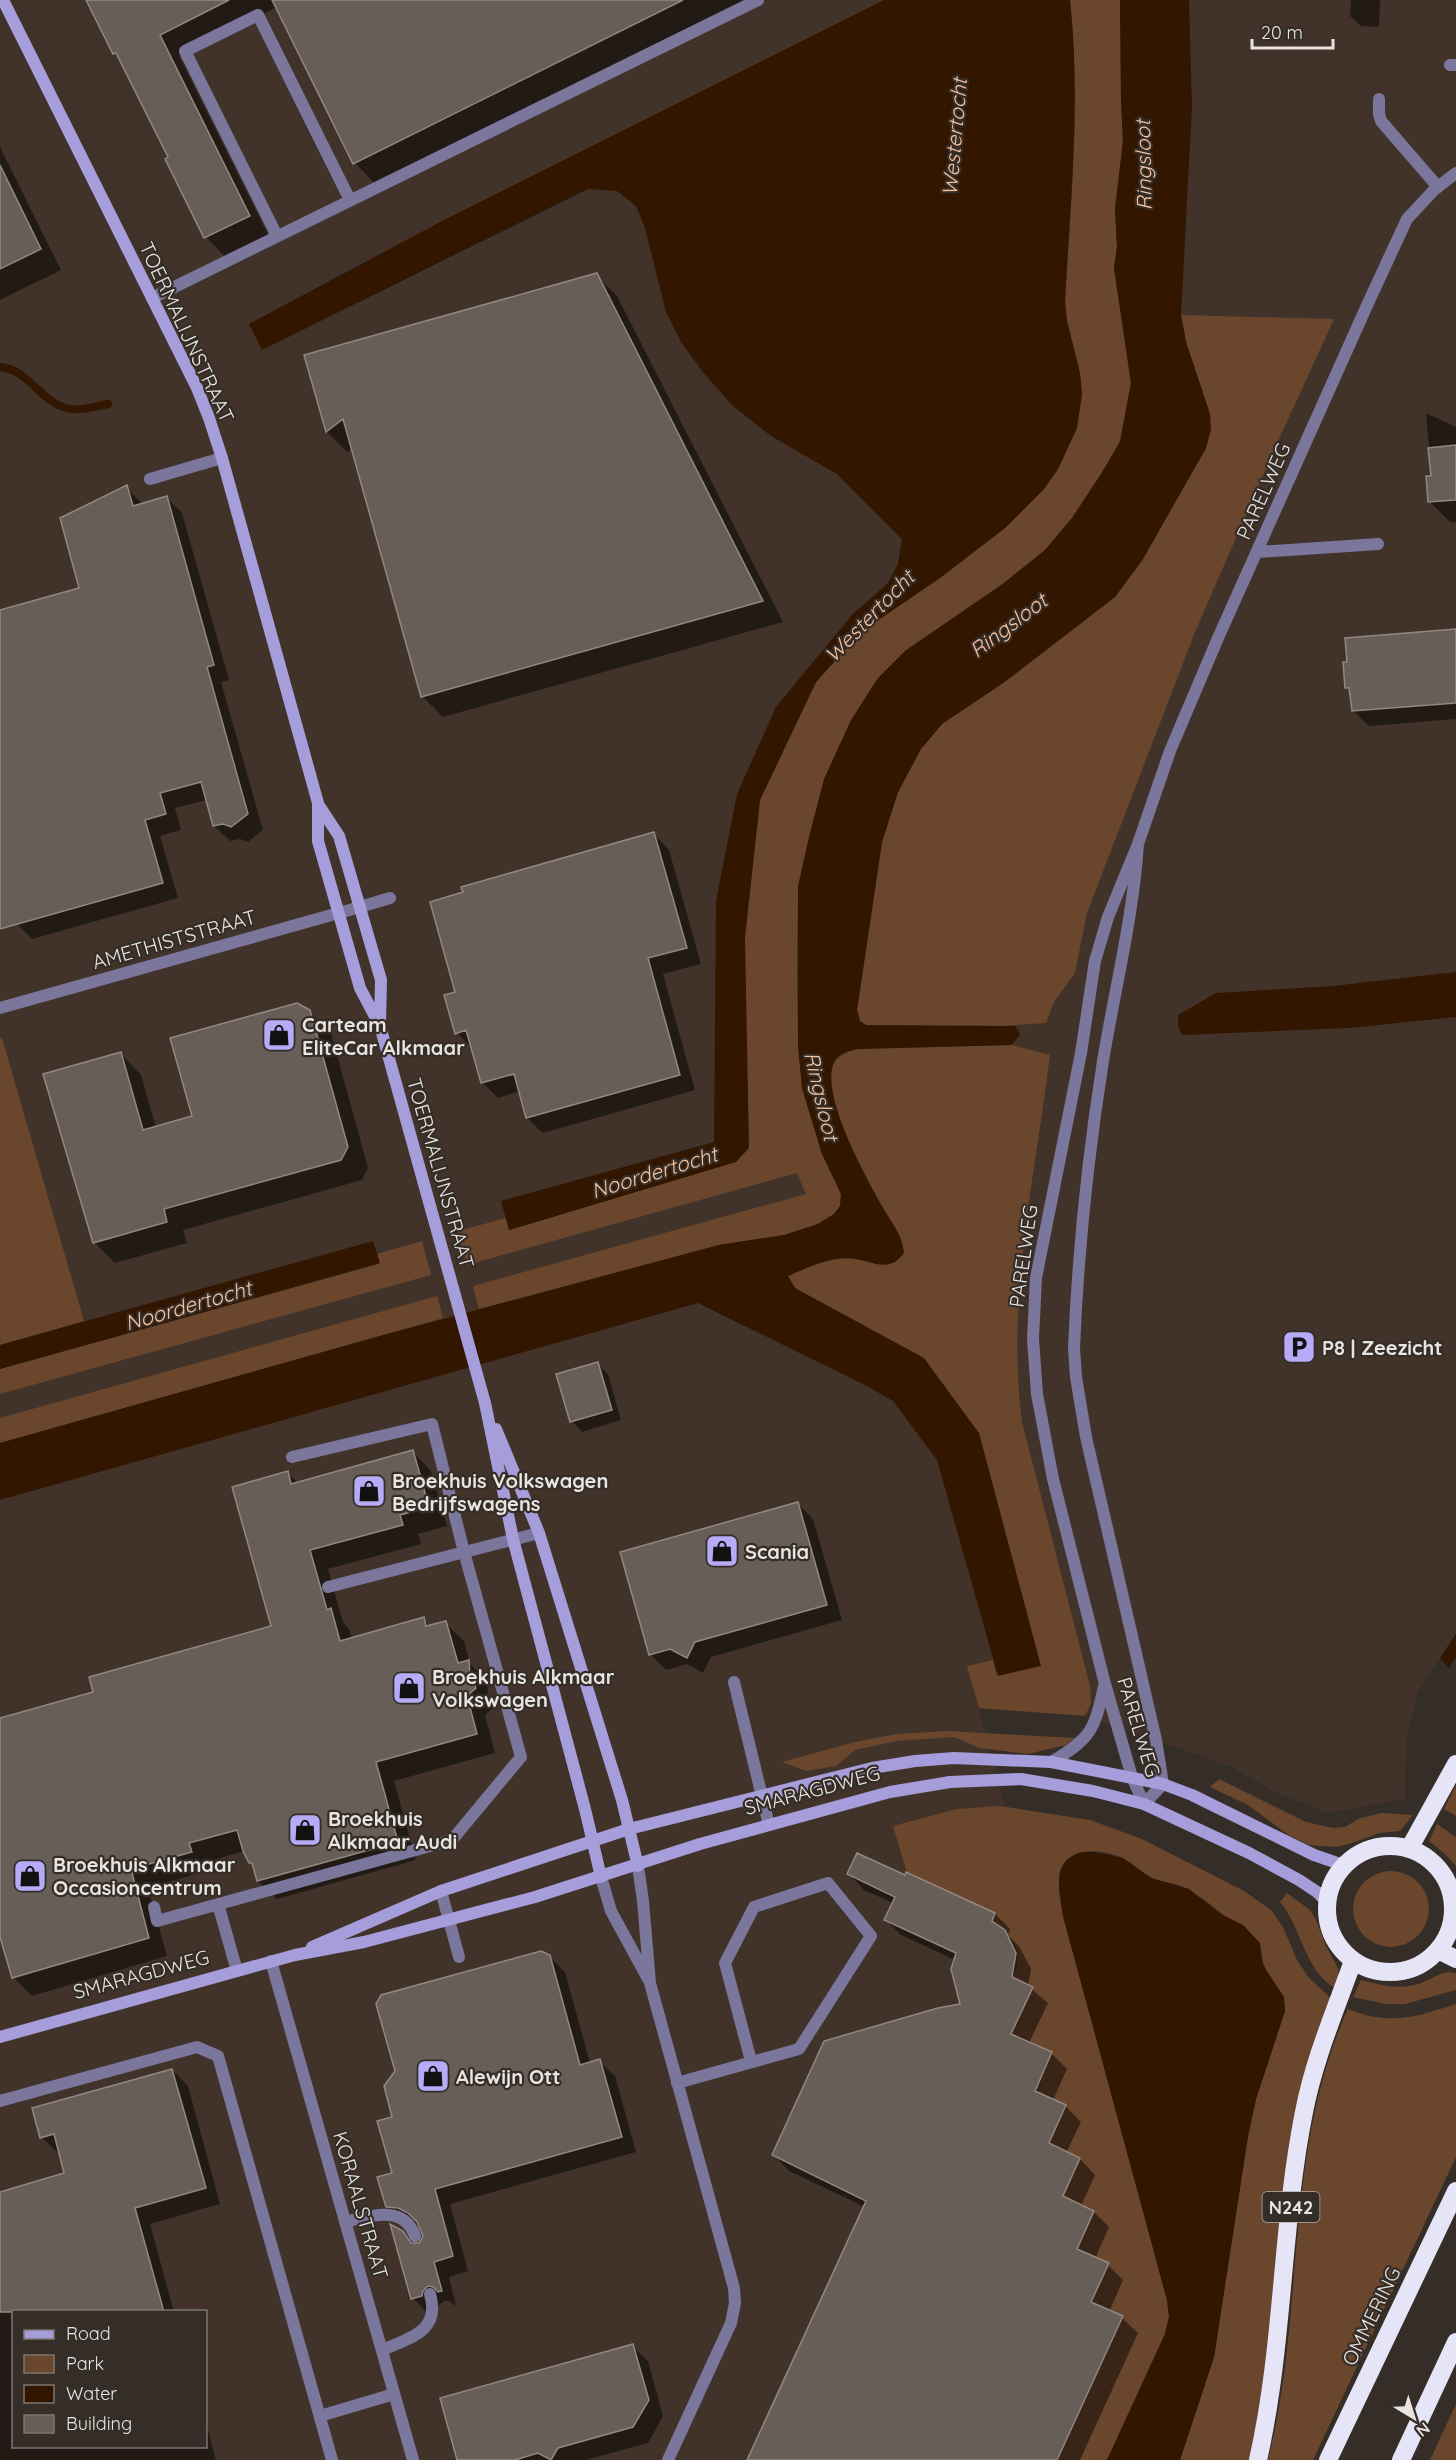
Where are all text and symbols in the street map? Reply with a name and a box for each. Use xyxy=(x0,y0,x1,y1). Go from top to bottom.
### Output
scale bar xyxy=(1252,12,1333,50)
text: 20 m xyxy=(1261,21,1303,44)
water label: Westertocht xyxy=(936,74,972,197)
water label: Ringsloot xyxy=(1129,117,1157,211)
street label: TOERMALIJNSTRAAT xyxy=(134,238,240,426)
street label: PARELWEG xyxy=(1231,439,1295,543)
water label: Westertocht xyxy=(819,562,921,668)
water label: Ringsloot xyxy=(964,586,1054,663)
street label: AMETHISTSTRAAT xyxy=(89,904,259,974)
place label: Carteam EliteCar Alkmaar xyxy=(302,1012,465,1060)
shop icon: Carteam EliteCar Alkmaar xyxy=(261,1017,297,1053)
water label: Ringsloot xyxy=(799,1049,845,1146)
street label: TOERMALIJNSTRAAT xyxy=(402,1075,480,1271)
water label: Noordertocht xyxy=(588,1140,723,1204)
street label: PARELWEG xyxy=(1003,1203,1043,1309)
water label: Noordertocht xyxy=(122,1274,257,1335)
parking icon: P8 | Zeezicht xyxy=(1281,1329,1317,1365)
place label: P8 | Zeezicht xyxy=(1322,1335,1442,1360)
place label: Broekhuis Volkswagen Bedrijfswagens xyxy=(392,1468,608,1516)
shop icon: Broekhuis Volkswagen Bedrijfswagens xyxy=(351,1473,387,1509)
shop icon: Scania xyxy=(704,1533,740,1569)
place label: Scania xyxy=(745,1539,809,1564)
place label: Broekhuis Alkmaar Volkswagen xyxy=(432,1664,615,1712)
shop icon: Broekhuis Alkmaar Volkswagen xyxy=(391,1670,427,1706)
street label: PARELWEG xyxy=(1112,1674,1166,1780)
street label: SMARAGDWEG xyxy=(741,1760,883,1820)
place label: Broekhuis Alkmaar Audi xyxy=(328,1806,457,1854)
shop icon: Broekhuis Alkmaar Audi xyxy=(287,1812,323,1848)
place label: Broekhuis Alkmaar Occasioncentrum xyxy=(53,1852,236,1900)
shop icon: Broekhuis Alkmaar Occasioncentrum xyxy=(12,1858,48,1894)
street label: SMARAGDWEG xyxy=(70,1944,212,2004)
shop icon: Alewijn Ott xyxy=(415,2058,451,2094)
place label: Alewijn Ott xyxy=(456,2064,560,2089)
street label: KORAALSTRAAT xyxy=(328,2129,394,2281)
road number: N242 xyxy=(1262,2192,1320,2222)
street label: OMMERING xyxy=(1336,2263,1406,2369)
legend xyxy=(12,2310,207,2448)
text: Road xyxy=(66,2322,111,2345)
text: Park xyxy=(66,2352,104,2375)
text: Water xyxy=(66,2382,117,2405)
north arrow xyxy=(1384,2388,1444,2448)
text: Building xyxy=(66,2412,132,2435)
text: N xyxy=(1412,2418,1434,2441)

